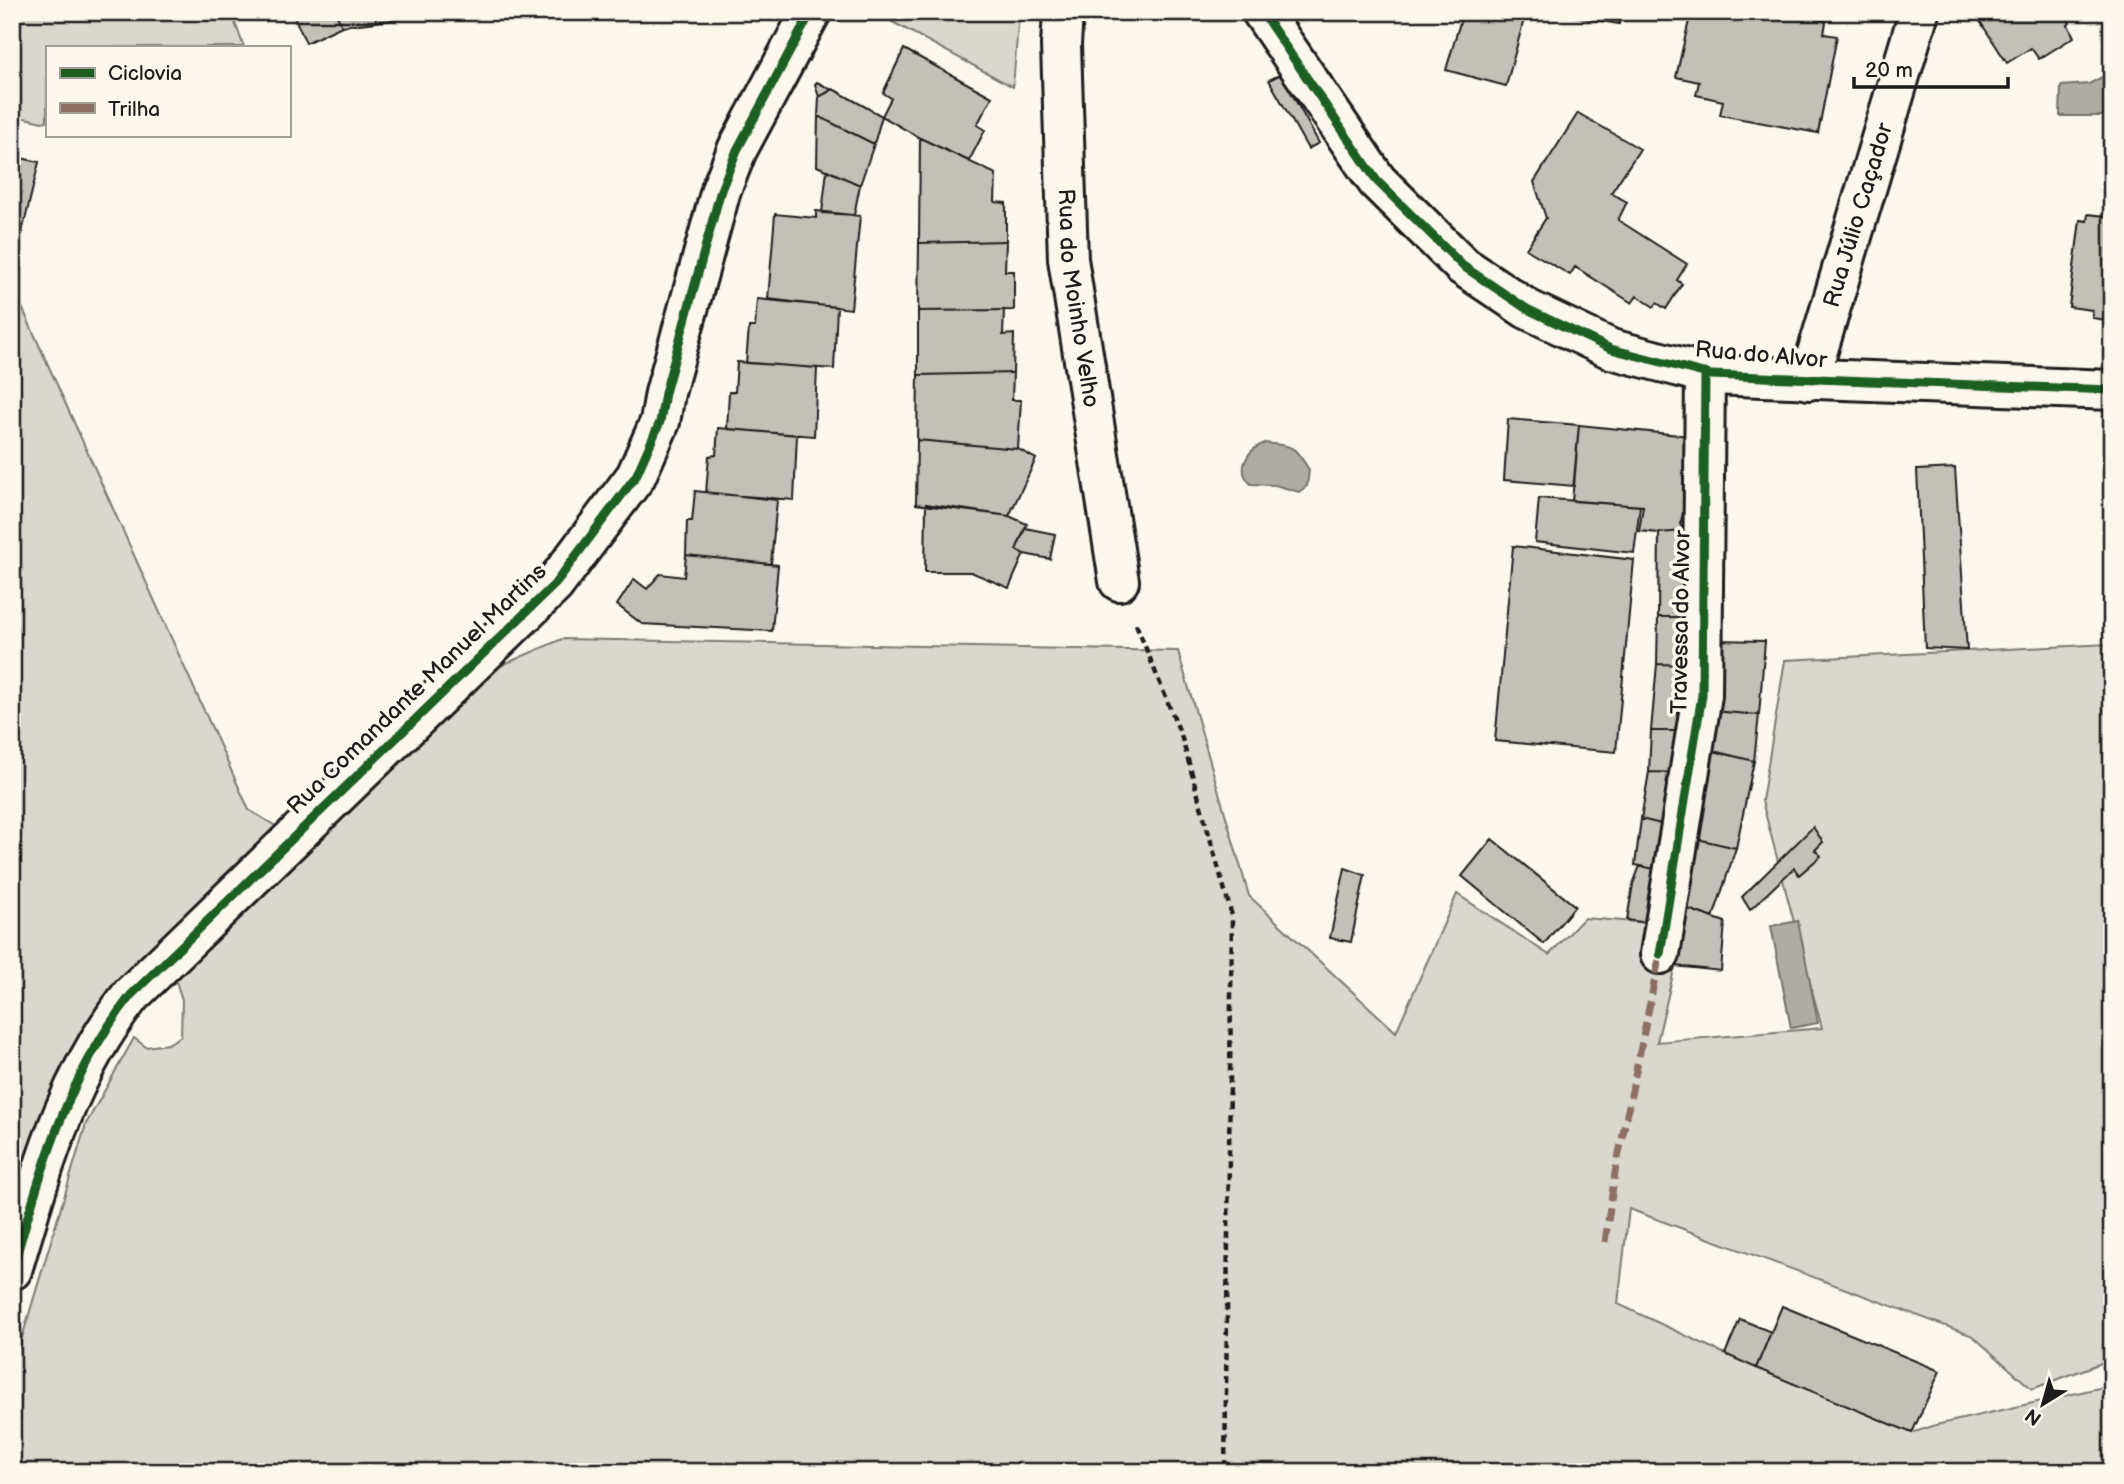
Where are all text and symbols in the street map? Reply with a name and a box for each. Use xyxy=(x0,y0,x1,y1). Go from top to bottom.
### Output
legend xyxy=(46,46,290,136)
scale bar xyxy=(1854,46,2008,90)
text: 20 m xyxy=(1865,58,1913,83)
text: Ciclovia xyxy=(108,61,182,86)
text: Trilha xyxy=(108,97,160,122)
street label: Rua Júlio Caçador xyxy=(1818,119,1899,311)
street label: Rua do Moinho Velho xyxy=(1052,188,1105,409)
street label: Rua do Alvor xyxy=(1694,335,1829,375)
street label: Travessa do Alvor xyxy=(1665,529,1697,714)
street label: Rua Comandante Manuel Martins xyxy=(281,557,553,821)
north arrow xyxy=(2008,1368,2078,1438)
text: N xyxy=(2021,1403,2046,1430)

